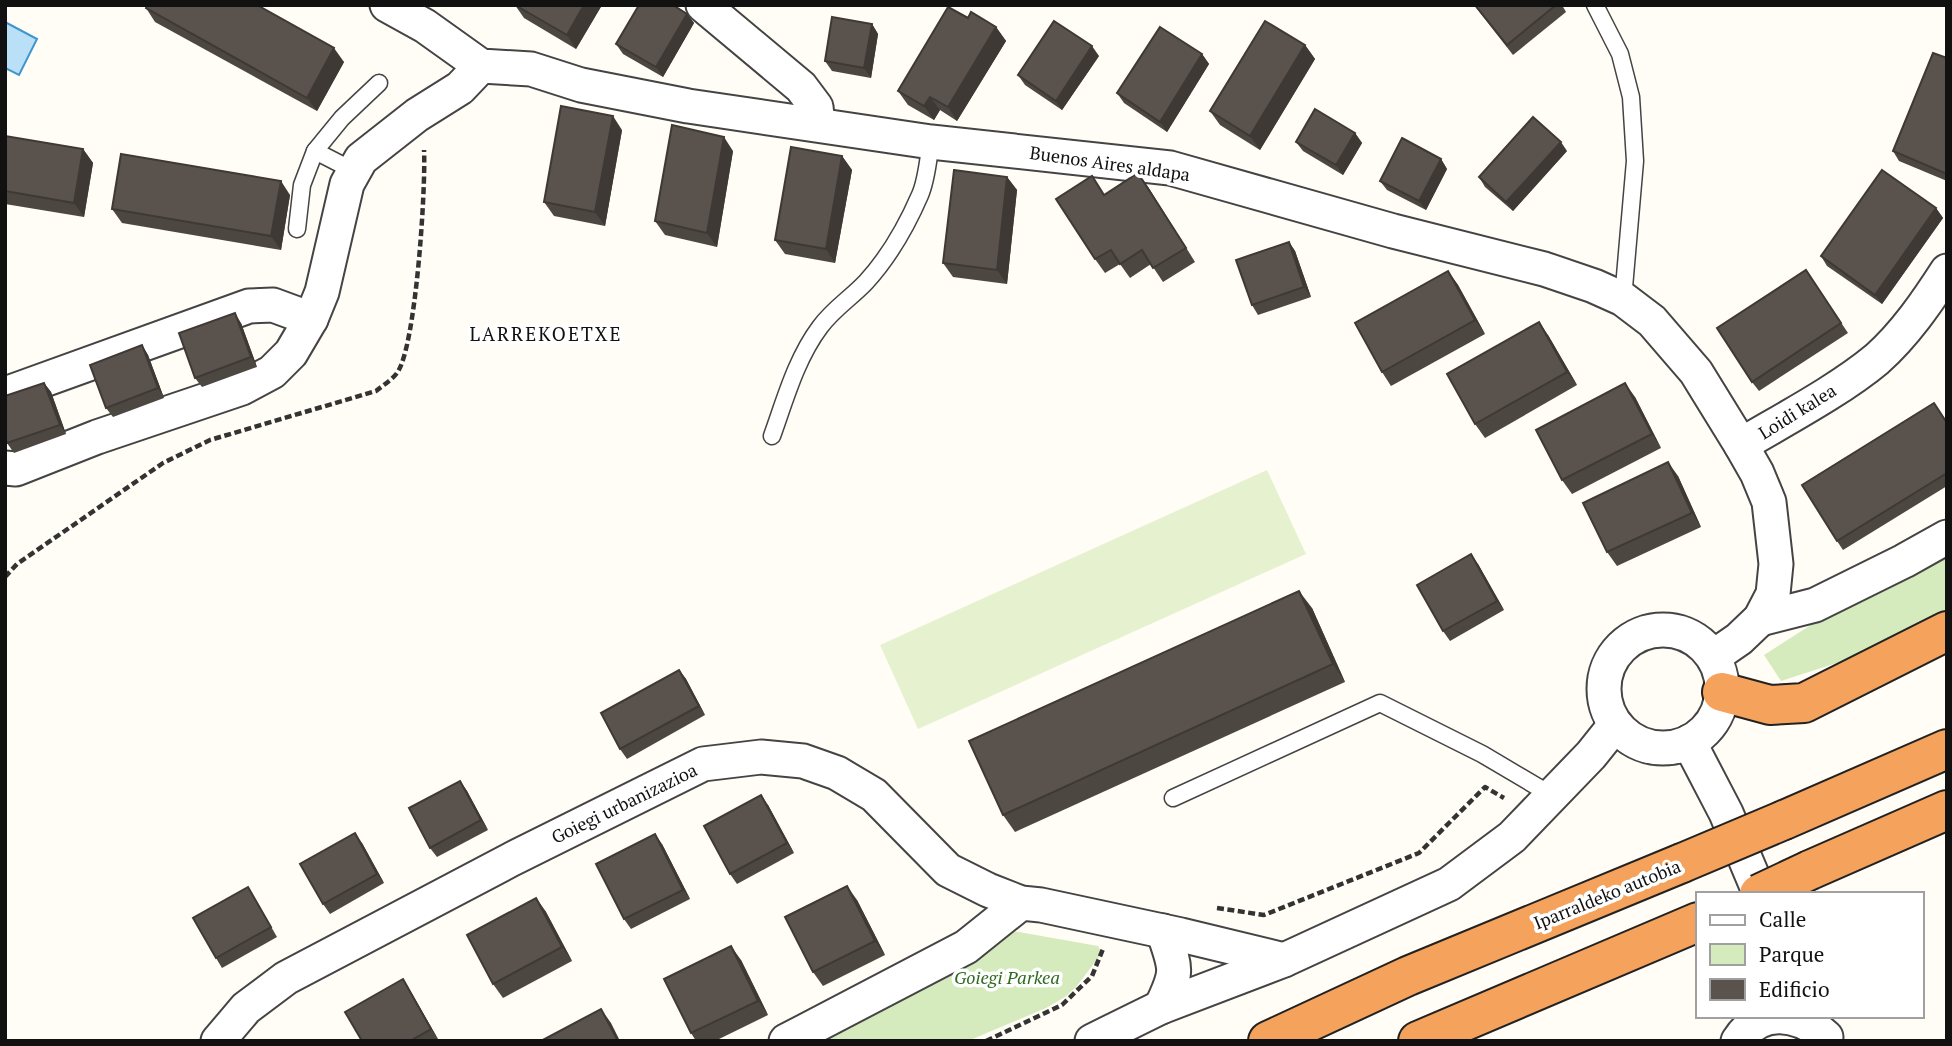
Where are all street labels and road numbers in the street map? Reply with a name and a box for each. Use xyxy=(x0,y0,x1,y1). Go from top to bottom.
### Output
street label: Buenos Aires aldapa xyxy=(1028,140,1192,186)
street label: Loidi kalea xyxy=(1754,378,1840,444)
street label: Goiegi urbanizazioa xyxy=(547,757,701,849)
street label: Iparraldeko autobia xyxy=(1530,854,1684,934)

